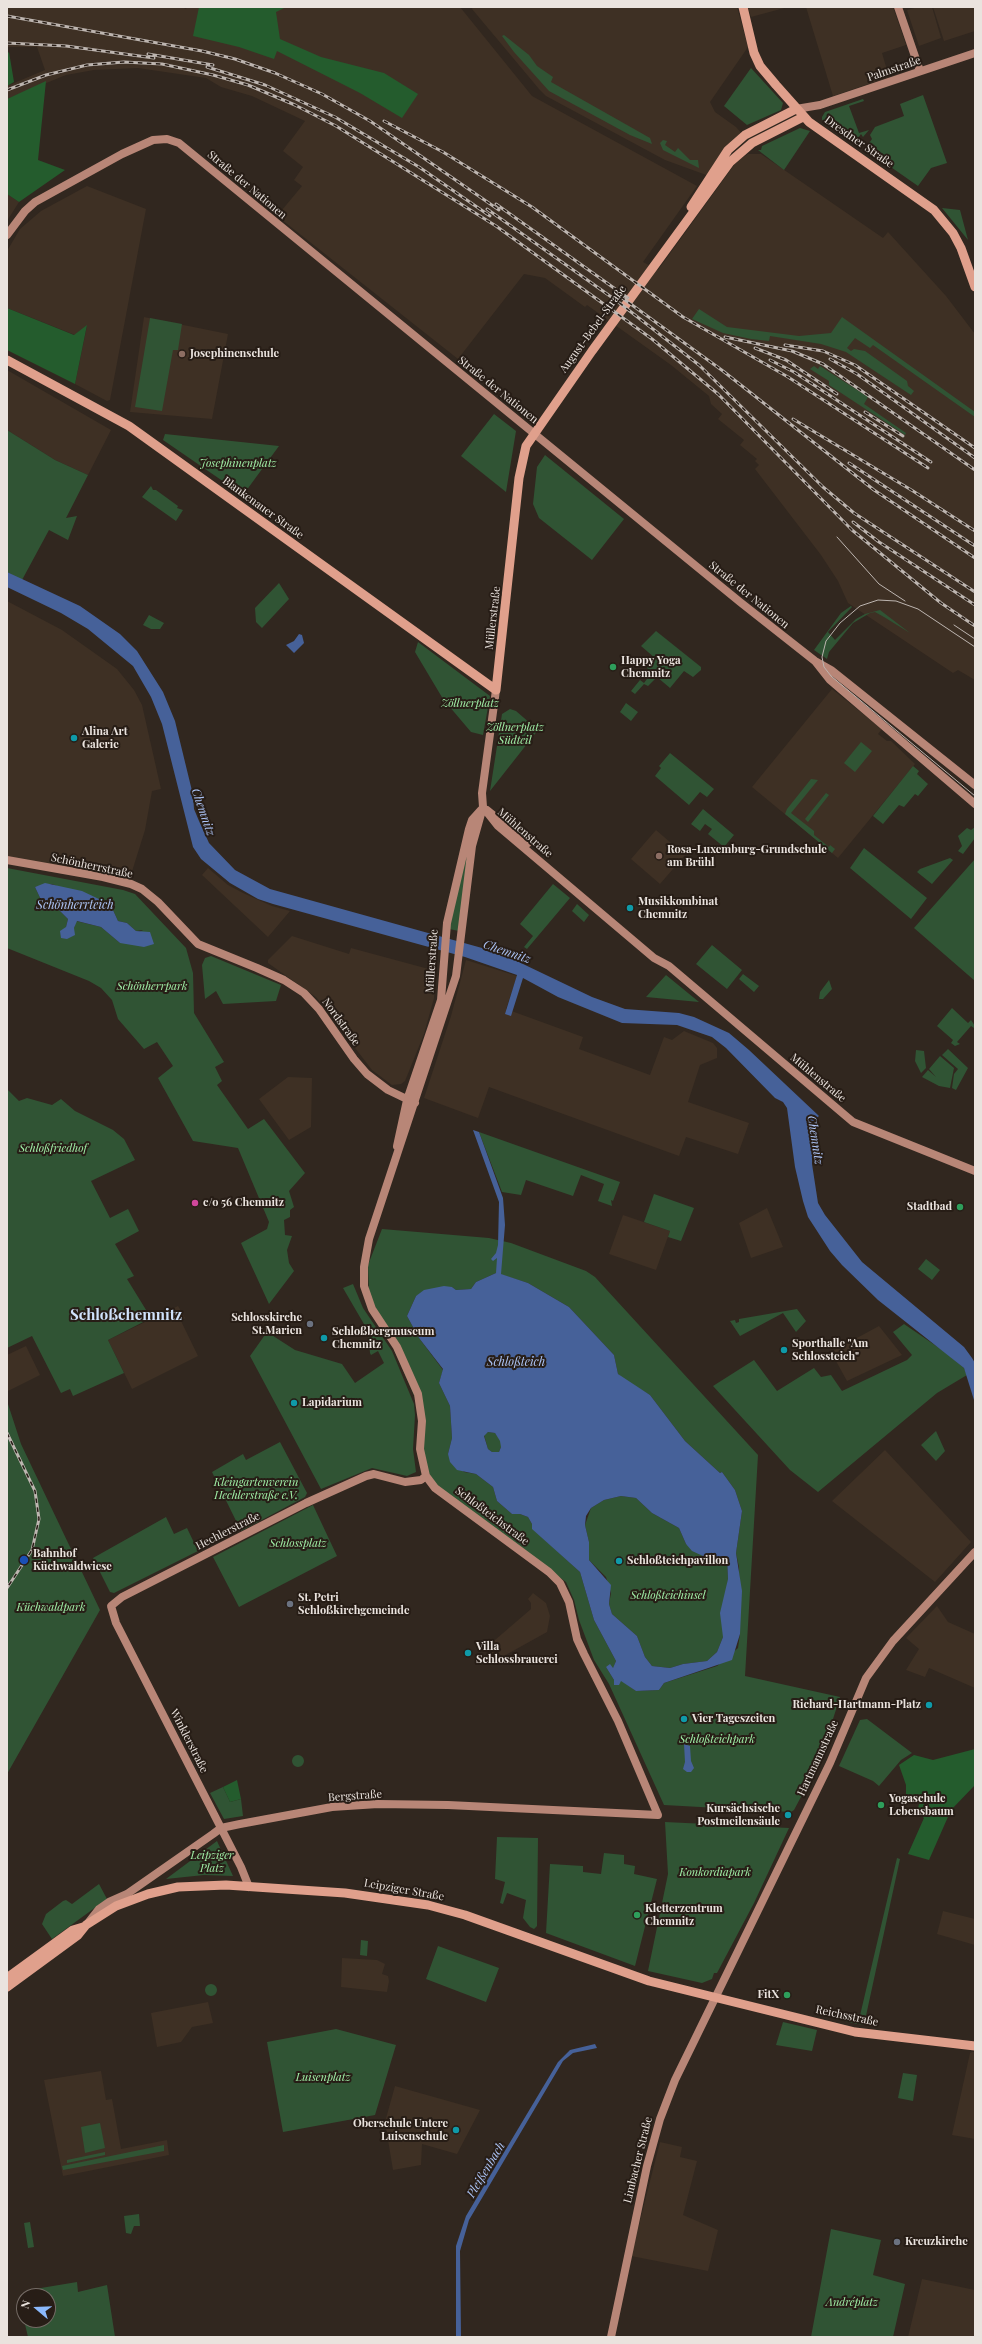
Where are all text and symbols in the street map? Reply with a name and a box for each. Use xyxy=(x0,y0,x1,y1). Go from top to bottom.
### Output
street label: Palmstraße xyxy=(865,54,923,84)
street label: Dresdner Straße xyxy=(822,113,896,171)
street label: Straße der Nationen xyxy=(205,148,289,222)
street label: August-Bebel-Straße xyxy=(557,283,629,375)
place label: Josephinenschule xyxy=(190,347,279,361)
marker: Josephinenschule xyxy=(177,349,187,359)
street label: Straße der Nationen xyxy=(455,354,541,426)
park label: Josephinenplatz xyxy=(200,457,276,471)
street label: Blankenauer Straße xyxy=(220,474,306,542)
street label: Straße der Nationen xyxy=(706,559,792,631)
street label: Müllerstraße xyxy=(483,586,503,650)
place label: Happy Yoga Chemnitz xyxy=(621,654,681,680)
marker: Happy Yoga Chemnitz xyxy=(608,662,618,672)
park label: Zöllnerplatz xyxy=(441,697,499,711)
park label: Zöllnerplatz Südteil xyxy=(486,721,544,747)
place label: Alina Art Galerie xyxy=(82,725,128,751)
marker: Alina Art Galerie xyxy=(69,733,79,743)
water label: Chemnitz xyxy=(188,786,218,838)
street label: Mühlenstraße xyxy=(495,805,555,861)
place label: Rosa-Luxemburg-Grundschule am Brühl xyxy=(667,843,827,869)
street label: Schönherrstraße xyxy=(50,851,134,881)
marker: Rosa-Luxemburg-Grundschule am Brühl xyxy=(654,851,664,861)
place label: Musikkombinat Chemnitz xyxy=(638,895,718,921)
water label: Schönherrteich xyxy=(36,898,114,912)
marker: Musikkombinat Chemnitz xyxy=(625,903,635,913)
street label: Müllerstraße xyxy=(423,929,441,993)
water label: Chemnitz xyxy=(481,937,533,967)
park label: Schönherrpark xyxy=(117,980,187,994)
street label: Nordstraße xyxy=(319,996,363,1048)
street label: Mühlenstraße xyxy=(787,1051,849,1105)
water label: Chemnitz xyxy=(804,1115,826,1165)
park label: Schloßfriedhof xyxy=(19,1142,87,1156)
place label: c/o 56 Chemnitz xyxy=(203,1196,284,1210)
marker: c/o 56 Chemnitz xyxy=(190,1198,200,1208)
place label: Stadtbad xyxy=(907,1200,952,1214)
marker: Stadtbad xyxy=(955,1202,965,1212)
district label: Schloßchemnitz xyxy=(70,1306,182,1324)
place label: Schlosskirche St.Marien xyxy=(231,1311,302,1337)
marker: Schlosskirche St.Marien xyxy=(305,1319,315,1329)
place label: Schloßbergmuseum Chemnitz xyxy=(332,1325,434,1351)
marker: Schloßbergmuseum Chemnitz xyxy=(319,1333,329,1343)
place label: Sporthalle "Am Schlossteich" xyxy=(792,1337,868,1363)
marker: Sporthalle "Am Schlossteich" xyxy=(779,1345,789,1355)
water label: Schloßteich xyxy=(487,1355,545,1369)
place label: Lapidarium xyxy=(302,1396,362,1410)
marker: Lapidarium xyxy=(289,1398,299,1408)
park label: Kleingartenverein Hechlerstraße e.V. xyxy=(214,1476,298,1502)
street label: Schloßteichstraße xyxy=(453,1484,531,1548)
street label: Hechlerstraße xyxy=(194,1509,262,1553)
park label: Schlossplatz xyxy=(270,1537,326,1551)
place label: Bahnhof Küchwaldwiese xyxy=(33,1547,112,1573)
marker: Bahnhof Küchwaldwiese xyxy=(18,1554,30,1566)
place label: Schloßteichpavillon xyxy=(627,1554,728,1568)
marker: Schloßteichpavillon xyxy=(614,1556,624,1566)
park label: Schloßteichinsel xyxy=(630,1589,706,1603)
place label: St. Petri Schloßkirchgemeinde xyxy=(298,1591,409,1617)
marker: St. Petri Schloßkirchgemeinde xyxy=(285,1599,295,1609)
park label: Küchwaldpark xyxy=(17,1601,85,1615)
place label: Villa Schlossbrauerei xyxy=(476,1640,558,1666)
marker: Villa Schlossbrauerei xyxy=(463,1648,473,1658)
place label: Richard-Hartmann-Platz xyxy=(792,1698,921,1712)
marker: Richard-Hartmann-Platz xyxy=(924,1700,934,1710)
street label: Winklerstraße xyxy=(167,1707,211,1775)
place label: Vier Tageszeiten xyxy=(692,1712,775,1726)
marker: Vier Tageszeiten xyxy=(679,1714,689,1724)
street label: Hartmannstraße xyxy=(795,1718,841,1798)
park label: Schloßteichpark xyxy=(679,1733,755,1747)
street label: Bergstraße xyxy=(327,1788,383,1804)
place label: Yogaschule Lebensbaum xyxy=(889,1792,954,1818)
marker: Yogaschule Lebensbaum xyxy=(876,1800,886,1810)
place label: Kursächsische Postmeilensäule xyxy=(697,1802,780,1828)
marker: Kursächsische Postmeilensäule xyxy=(783,1810,793,1820)
park label: Leipziger Platz xyxy=(190,1849,234,1875)
park label: Konkordiapark xyxy=(679,1866,751,1880)
street label: Leipziger Straße xyxy=(363,1876,445,1904)
place label: Kletterzentrum Chemnitz xyxy=(645,1902,723,1928)
marker: Kletterzentrum Chemnitz xyxy=(632,1910,642,1920)
place label: FitX xyxy=(758,1988,779,2002)
marker: FitX xyxy=(782,1990,792,2000)
street label: Reichsstraße xyxy=(814,2003,880,2029)
park label: Luisenplatz xyxy=(296,2071,350,2085)
street label: Limbacher Straße xyxy=(621,2116,655,2204)
place label: Oberschule Untere Luisenschule xyxy=(353,2117,448,2143)
marker: Oberschule Untere Luisenschule xyxy=(451,2125,461,2135)
water label: Pleißenbach xyxy=(464,2140,508,2200)
place label: Kreuzkirche xyxy=(905,2235,968,2249)
marker: Kreuzkirche xyxy=(892,2237,902,2247)
north arrow xyxy=(16,2288,56,2328)
park label: Andréplatz xyxy=(826,2296,878,2310)
text: N xyxy=(17,2298,34,2310)

